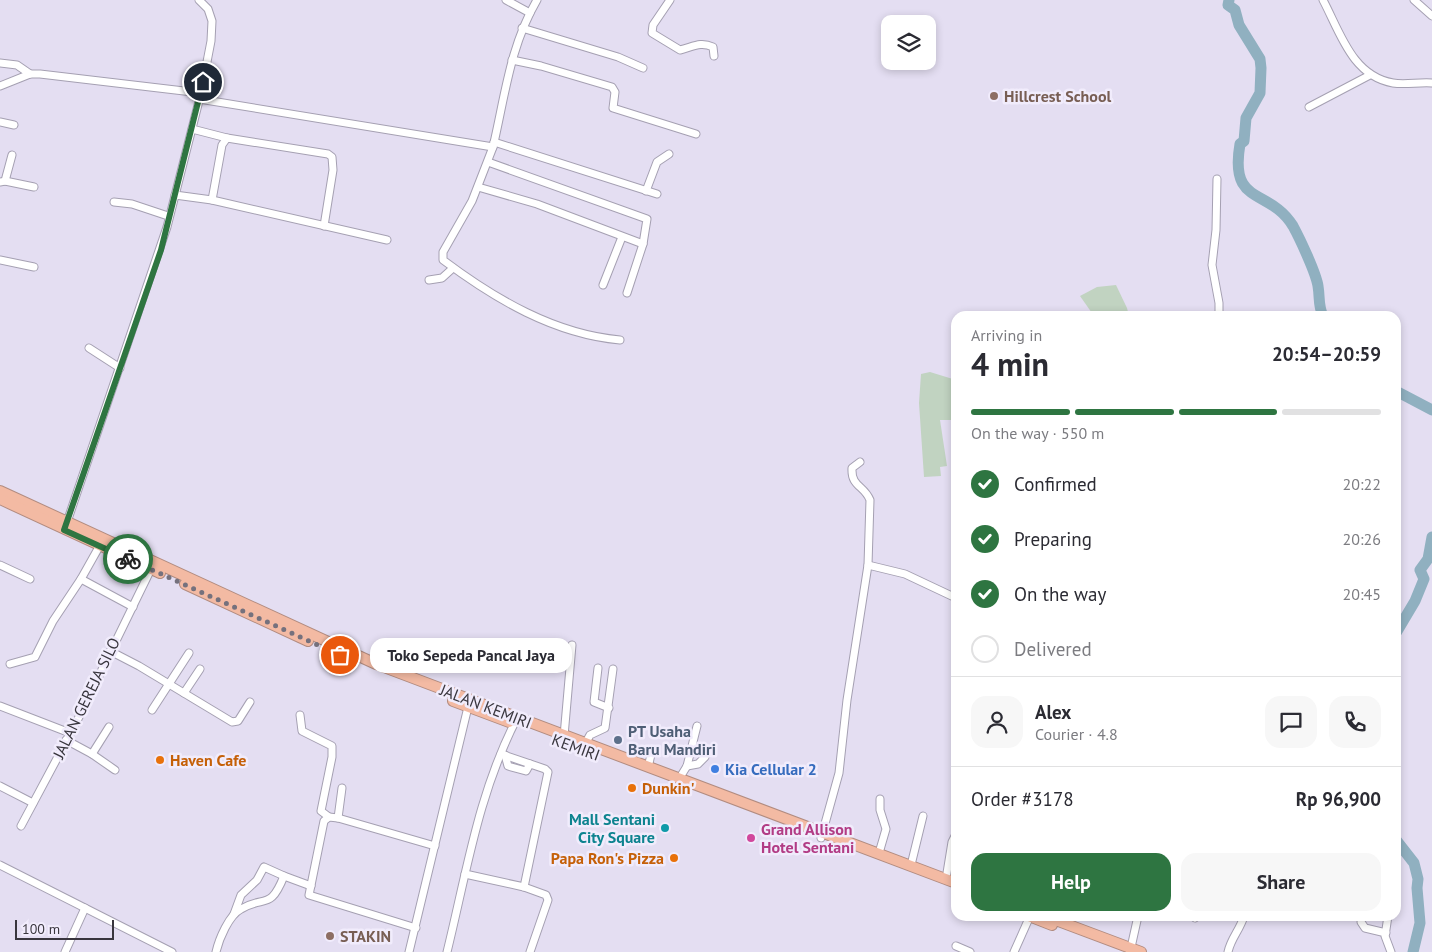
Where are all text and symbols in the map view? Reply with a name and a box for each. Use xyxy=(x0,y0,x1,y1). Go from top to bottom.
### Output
map controls xyxy=(881,15,936,70)
button: layers xyxy=(881,15,936,70)
pin xyxy=(182,61,224,103)
icon: home xyxy=(189,68,217,96)
place label: Hillcrest School xyxy=(1004,86,1111,106)
marker: Hillcrest School xyxy=(988,90,1000,102)
text: Arriving in xyxy=(971,325,1042,345)
text: 20:54–20:59 xyxy=(1272,342,1381,366)
text: 4 min xyxy=(971,343,1049,385)
text: On the way · 550 m xyxy=(971,423,1104,443)
icon: check xyxy=(971,470,999,498)
text: Confirmed xyxy=(1014,472,1097,496)
text: 20:22 xyxy=(1343,474,1381,494)
icon: check xyxy=(971,525,999,553)
text: Preparing xyxy=(1014,527,1092,551)
text: 20:26 xyxy=(1343,529,1381,549)
courier xyxy=(103,534,153,584)
icon: bike xyxy=(114,545,142,573)
icon: check xyxy=(971,580,999,608)
text: On the way xyxy=(1014,582,1106,606)
text: 20:45 xyxy=(1343,584,1381,604)
street label: JALAN GEREJA SILO xyxy=(48,634,124,763)
pin xyxy=(319,634,361,676)
text: Delivered xyxy=(1014,637,1092,661)
callout: Toko Sepeda Pancal Jaya xyxy=(370,638,572,672)
icon: bag xyxy=(326,641,354,669)
text: Toko Sepeda Pancal Jaya xyxy=(387,645,555,665)
street label: JALAN KEMIRI xyxy=(436,679,535,733)
button: person xyxy=(971,696,1023,748)
button: chat xyxy=(1265,696,1317,748)
button: phone xyxy=(1329,696,1381,748)
text: Alex xyxy=(1035,700,1071,724)
place label: PT Usaha Baru Mandiri xyxy=(628,721,716,759)
text: Courier · 4.8 xyxy=(1035,724,1118,744)
street label: KEMIRI xyxy=(549,729,603,765)
marker: PT Usaha Baru Mandiri xyxy=(612,734,624,746)
place label: Haven Cafe xyxy=(170,750,246,770)
marker: Haven Cafe xyxy=(154,754,166,766)
place label: Kia Cellular 2 xyxy=(725,759,817,779)
marker: Kia Cellular 2 xyxy=(709,763,721,775)
place label: Dunkin' xyxy=(642,778,695,798)
marker: Dunkin' xyxy=(626,782,638,794)
text: Order #3178 xyxy=(971,787,1074,811)
text: Rp 96,900 xyxy=(1296,787,1381,811)
place label: Mall Sentani City Square xyxy=(569,809,655,847)
place label: Grand Allison Hotel Sentani xyxy=(761,819,854,857)
marker: Mall Sentani City Square xyxy=(659,822,671,834)
marker: Grand Allison Hotel Sentani xyxy=(745,832,757,844)
place label: Papa Ron's Pizza xyxy=(551,848,664,868)
marker: Papa Ron's Pizza xyxy=(668,852,680,864)
button: Help xyxy=(971,853,1171,911)
button: Share xyxy=(1181,853,1381,911)
scale bar xyxy=(15,917,114,940)
text: 100 m xyxy=(22,920,60,938)
place label: STAKIN xyxy=(340,926,391,946)
marker: STAKIN xyxy=(324,930,336,942)

